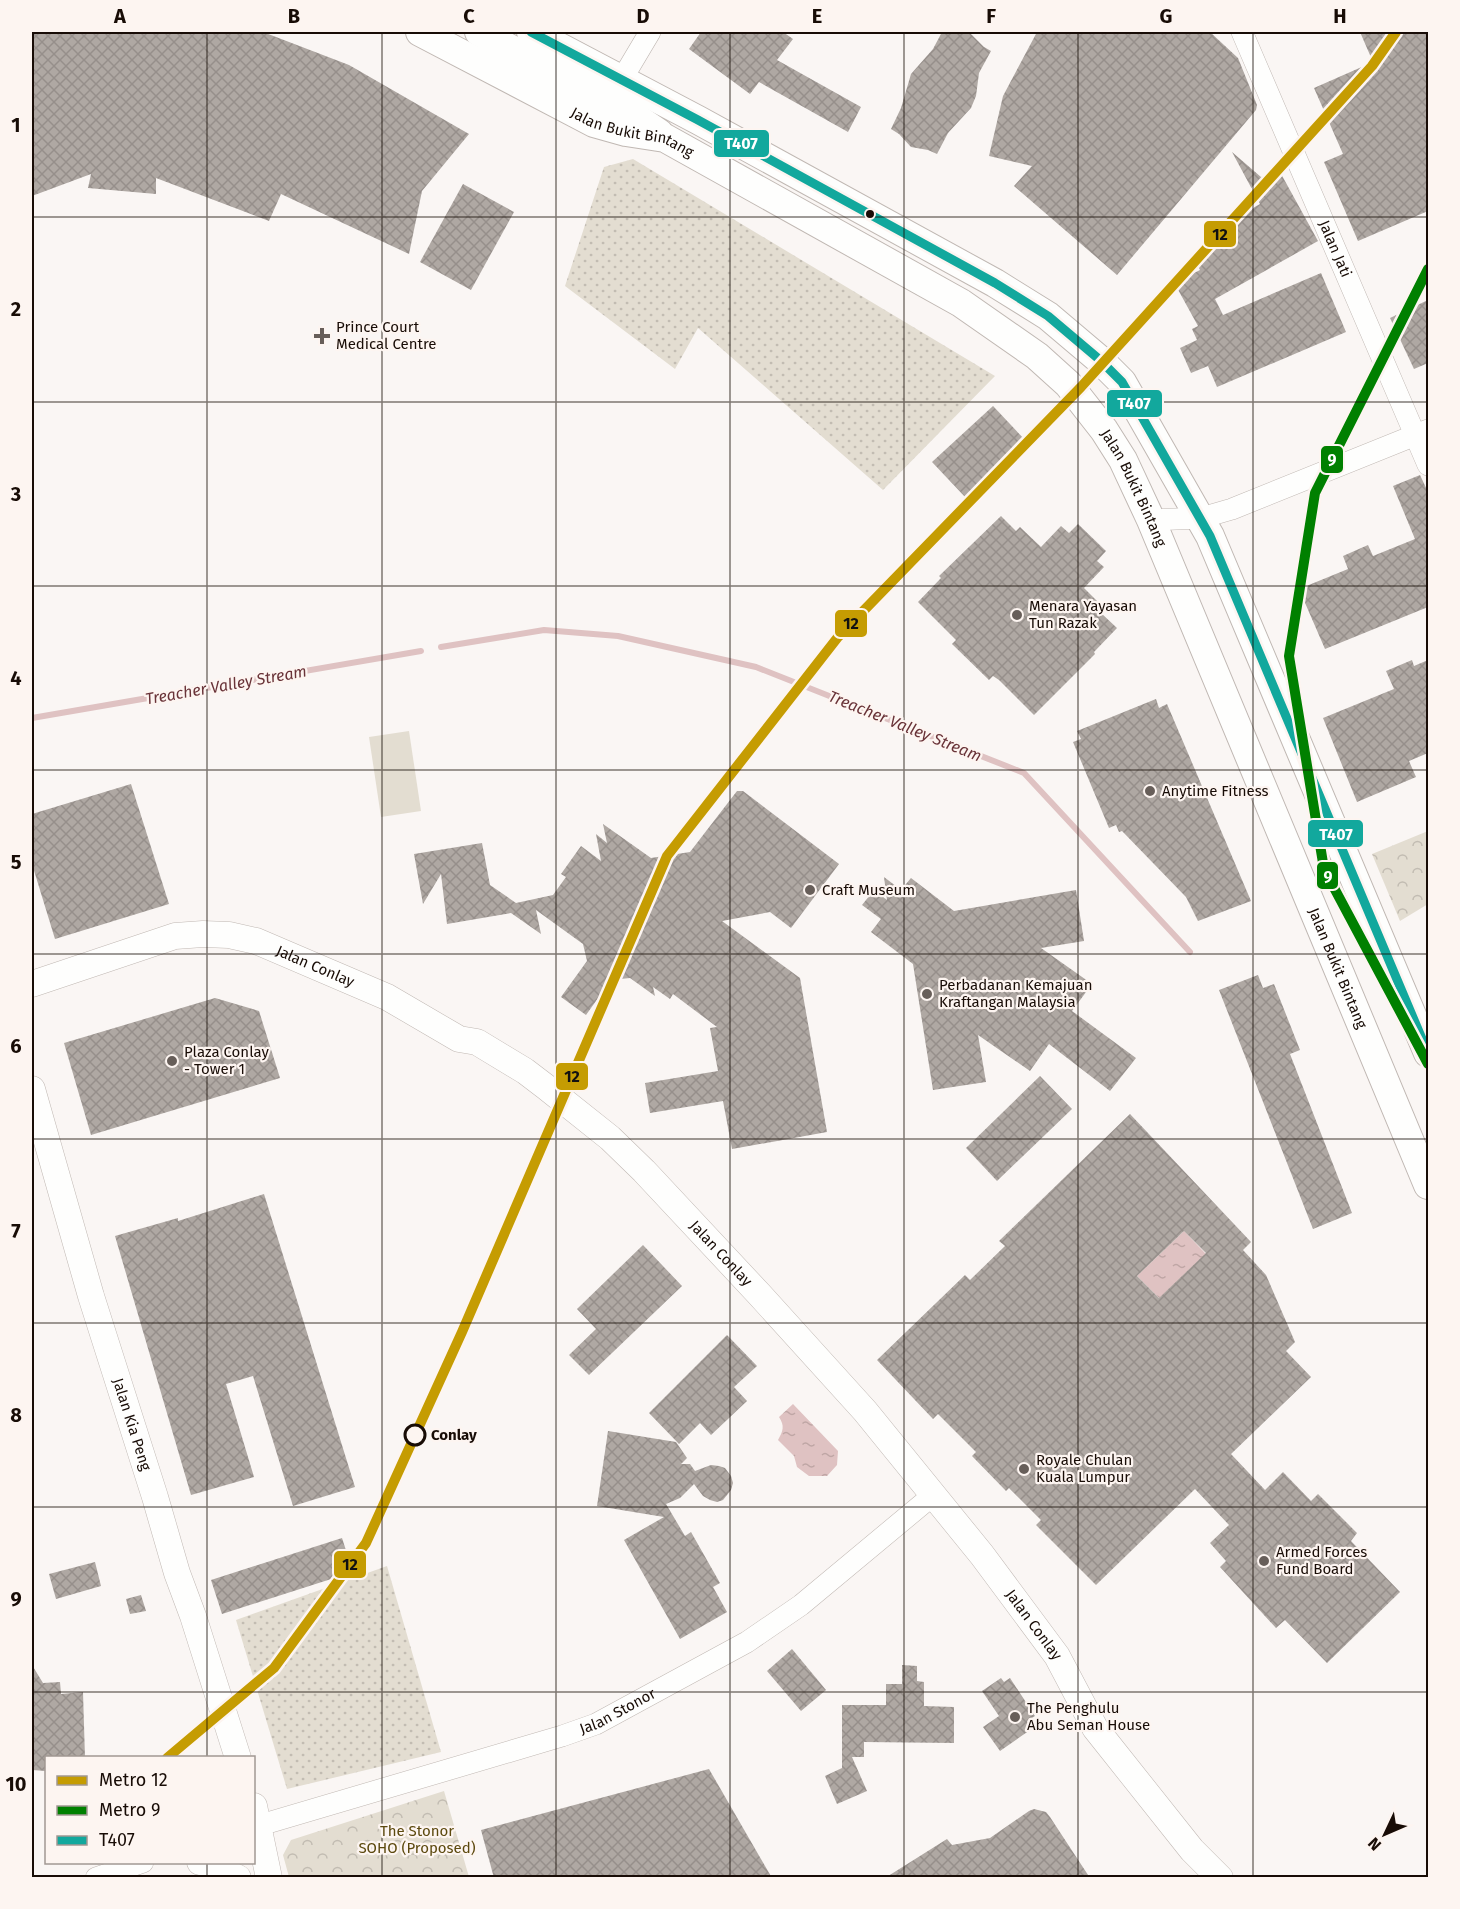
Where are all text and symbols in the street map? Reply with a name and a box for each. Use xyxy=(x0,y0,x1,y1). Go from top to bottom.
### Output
text: A xyxy=(113,4,127,28)
text: B xyxy=(288,4,300,28)
text: C xyxy=(463,4,475,28)
text: D xyxy=(636,4,650,28)
text: E xyxy=(812,4,822,28)
text: F xyxy=(986,4,996,28)
text: G xyxy=(1160,4,1172,28)
text: H xyxy=(1333,4,1347,28)
street label: Jalan Bukit Bintang xyxy=(568,103,697,161)
text: 1 xyxy=(11,113,21,137)
line badge: T407 xyxy=(713,129,770,158)
text: T407 xyxy=(724,134,758,153)
unlabelled marker xyxy=(864,208,876,220)
street label: Jalan Jati xyxy=(1315,218,1355,280)
line badge: 12 xyxy=(1203,220,1237,248)
text: 12 xyxy=(1212,225,1228,244)
text: 2 xyxy=(11,297,21,321)
place label: Prince Court Medical Centre xyxy=(336,318,436,353)
marker: Prince Court Medical Centre xyxy=(313,327,331,345)
line badge: T407 xyxy=(1106,389,1163,418)
text: T407 xyxy=(1117,394,1151,413)
street label: Jalan Bukit Bintang xyxy=(1097,426,1170,550)
line badge: 9 xyxy=(1320,445,1344,474)
text: 9 xyxy=(1328,450,1337,469)
text: 3 xyxy=(10,482,21,506)
place label: Menara Yayasan Tun Razak xyxy=(1029,597,1137,632)
marker: Menara Yayasan Tun Razak xyxy=(1010,608,1024,622)
line badge: 12 xyxy=(834,609,868,638)
text: 12 xyxy=(843,614,859,633)
water label: Treacher Valley Stream xyxy=(144,661,308,709)
text: 4 xyxy=(10,666,22,690)
water label: Treacher Valley Stream xyxy=(826,687,984,765)
place label: Anytime Fitness xyxy=(1162,782,1269,800)
marker: Anytime Fitness xyxy=(1143,784,1157,798)
line badge: T407 xyxy=(1307,819,1364,848)
text: T407 xyxy=(1319,825,1353,844)
text: 5 xyxy=(11,850,22,874)
line badge: 9 xyxy=(1316,861,1339,890)
text: 9 xyxy=(1324,867,1333,886)
place label: Craft Museum xyxy=(822,881,915,899)
marker: Craft Museum xyxy=(803,883,817,897)
street label: Jalan Bukit Bintang xyxy=(1305,905,1371,1031)
street label: Jalan Conlay xyxy=(273,942,358,991)
place label: Perbadanan Kemajuan Kraftangan Malaysia xyxy=(939,976,1093,1011)
marker: Perbadanan Kemajuan Kraftangan Malaysia xyxy=(920,987,934,1001)
text: 6 xyxy=(10,1034,22,1058)
place label: Plaza Conlay - Tower 1 xyxy=(184,1043,269,1078)
marker: Plaza Conlay - Tower 1 xyxy=(165,1054,179,1068)
line badge: 12 xyxy=(555,1062,589,1091)
text: 12 xyxy=(564,1067,580,1086)
street label: Jalan Conlay xyxy=(686,1217,756,1290)
text: 7 xyxy=(11,1219,21,1243)
street label: Jalan Kia Peng xyxy=(109,1376,155,1473)
text: 8 xyxy=(10,1403,22,1427)
marker: Conlay xyxy=(404,1424,426,1446)
place label: Conlay xyxy=(431,1426,477,1444)
place label: Royale Chulan Kuala Lumpur xyxy=(1036,1451,1132,1486)
marker: Royale Chulan Kuala Lumpur xyxy=(1017,1462,1031,1476)
place label: Armed Forces Fund Board xyxy=(1276,1543,1367,1578)
line badge: 12 xyxy=(333,1550,367,1579)
marker: Armed Forces Fund Board xyxy=(1257,1554,1271,1568)
text: 12 xyxy=(342,1555,358,1574)
street label: Jalan Conlay xyxy=(1002,1586,1066,1664)
text: 9 xyxy=(10,1587,22,1611)
street label: Jalan Stonor xyxy=(577,1684,659,1738)
place label: The Penghulu Abu Seman House xyxy=(1027,1699,1150,1734)
marker: The Penghulu Abu Seman House xyxy=(1008,1710,1022,1724)
legend xyxy=(45,1756,255,1864)
text: Metro 12 xyxy=(99,1769,168,1791)
text: 10 xyxy=(6,1772,26,1796)
text: Metro 9 xyxy=(99,1799,160,1821)
north arrow xyxy=(1355,1804,1415,1864)
park label: The Stonor SOHO (Proposed) xyxy=(358,1822,476,1857)
text: T407 xyxy=(99,1829,135,1851)
text: N xyxy=(1364,1834,1385,1854)

